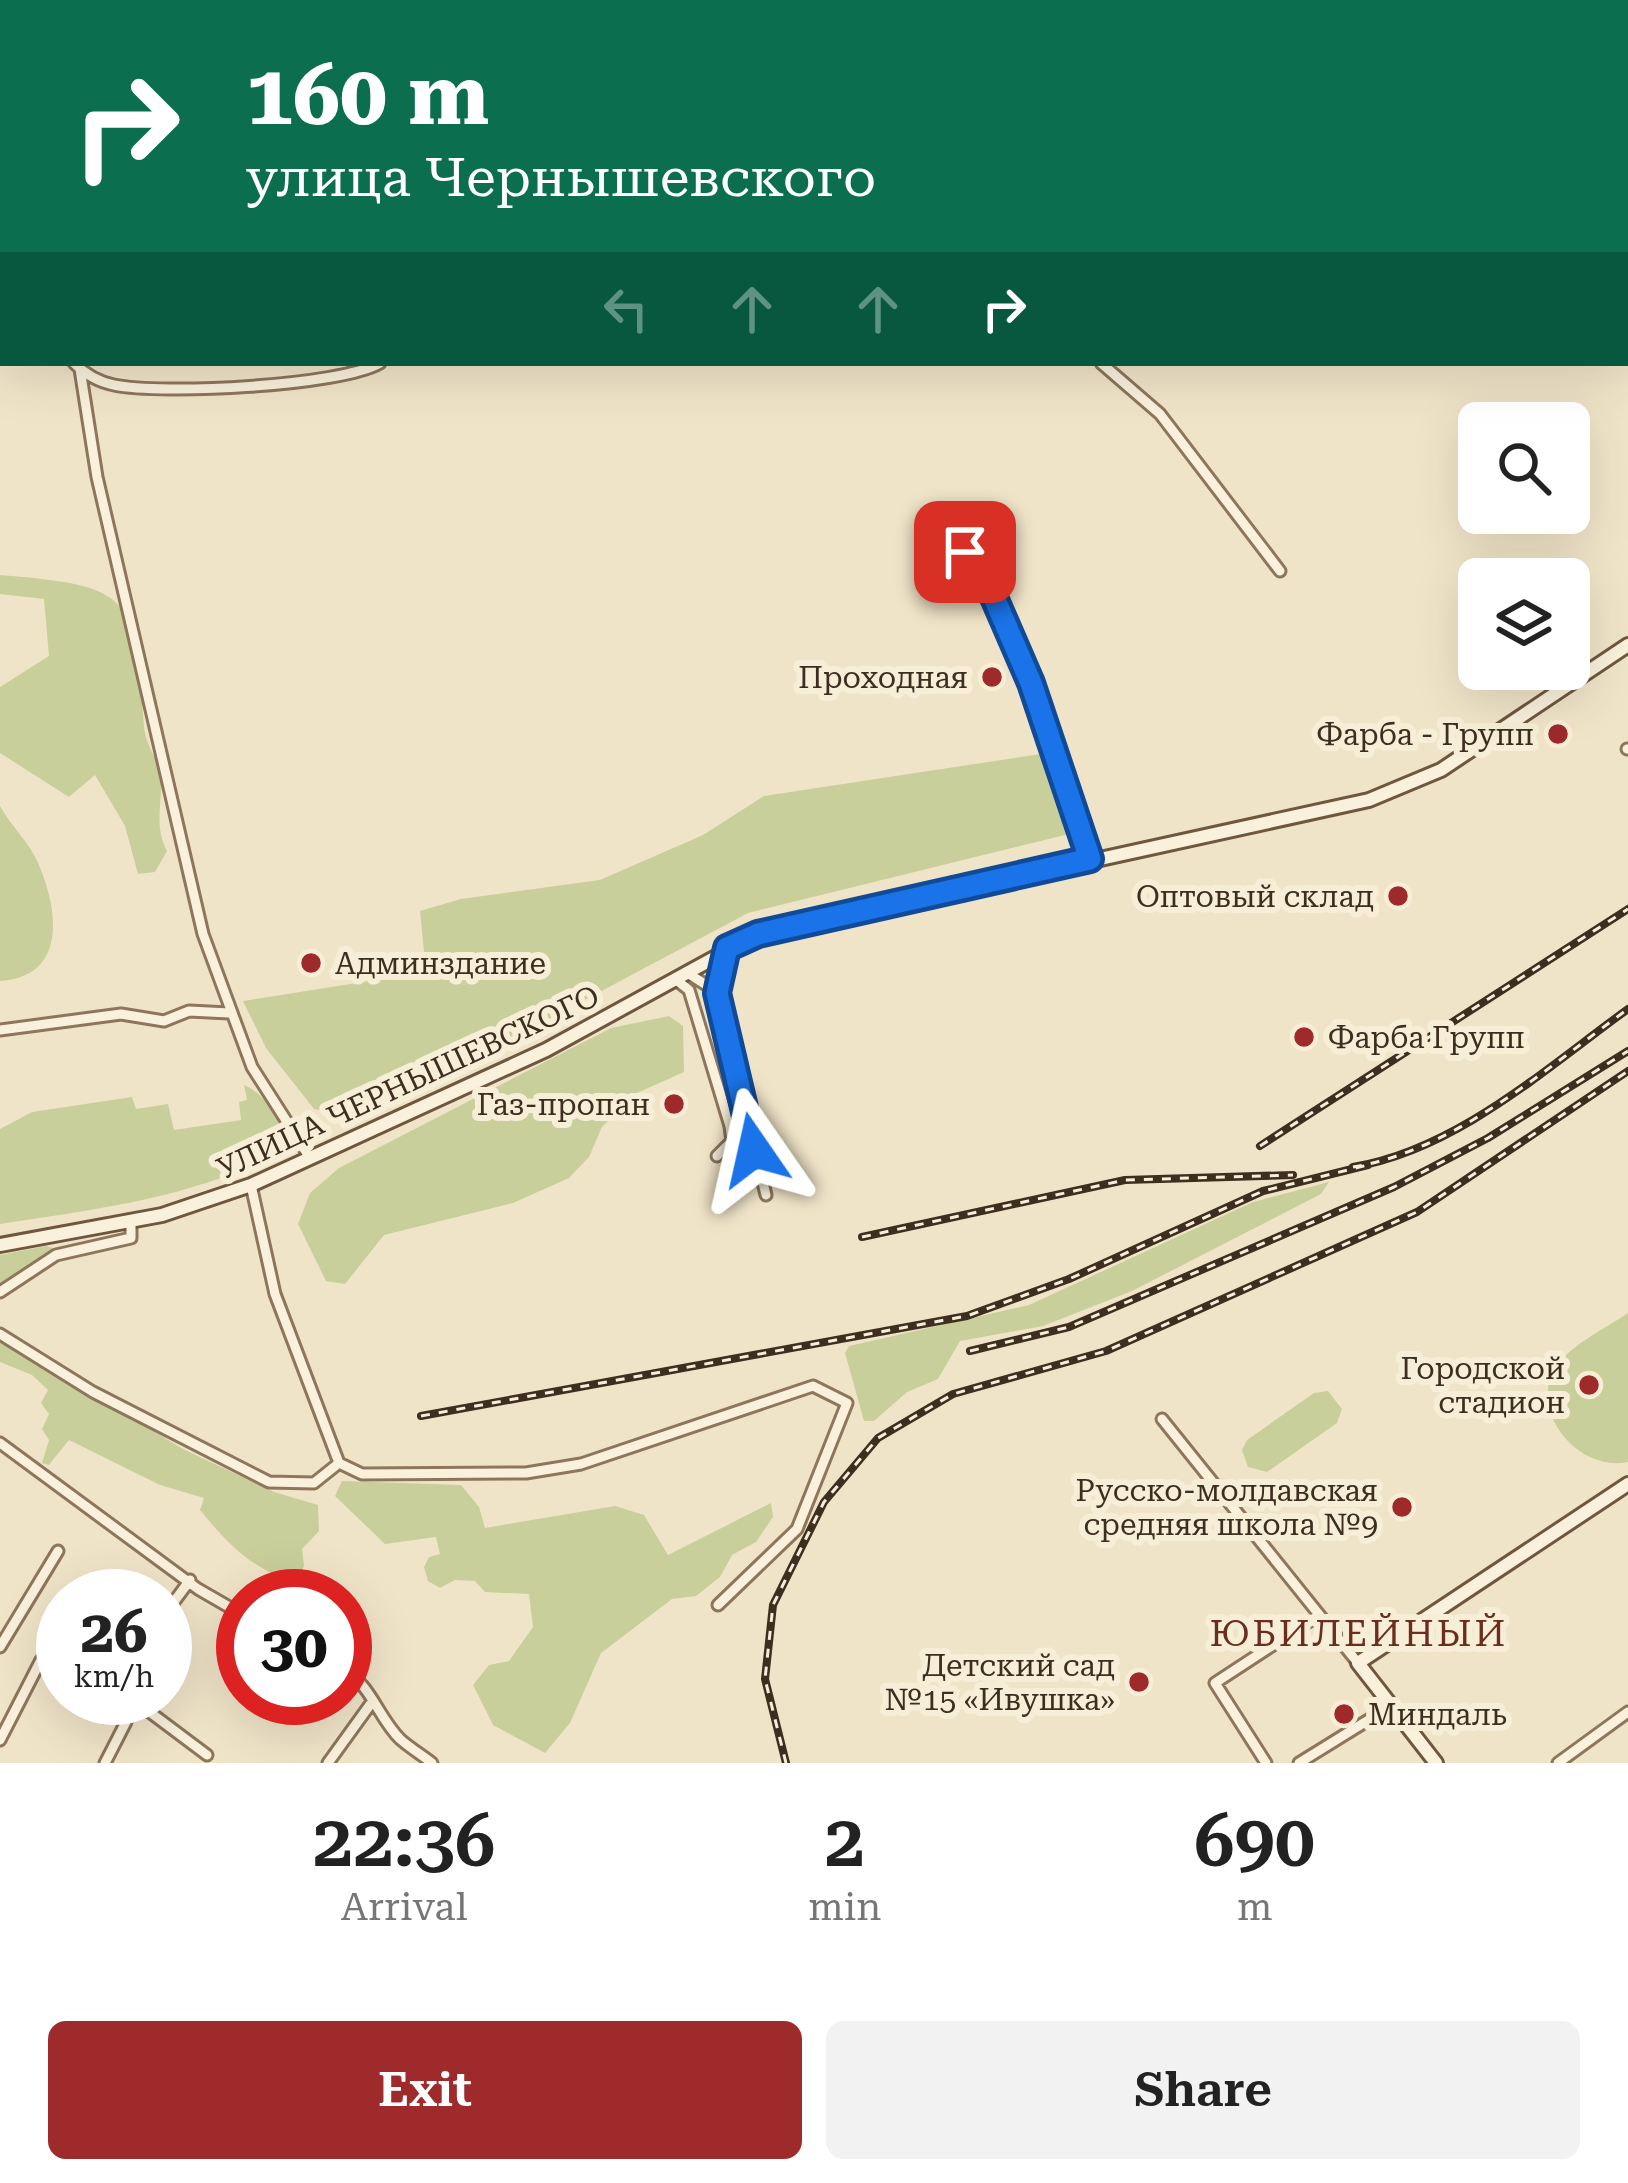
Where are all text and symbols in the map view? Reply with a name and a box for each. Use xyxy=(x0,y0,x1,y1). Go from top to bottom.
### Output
text: 160 m xyxy=(246,46,489,144)
icon: right xyxy=(48,48,204,204)
text: улица Чернышевского xyxy=(246,146,876,209)
icon: left xyxy=(593,276,659,342)
icon: ahead xyxy=(719,276,785,342)
icon: ahead xyxy=(845,276,911,342)
icon: right xyxy=(971,276,1037,342)
map controls xyxy=(1458,402,1590,690)
button: search xyxy=(1458,402,1590,534)
pin xyxy=(914,501,1016,603)
icon: arrive xyxy=(932,519,998,585)
button: layers xyxy=(1458,558,1590,690)
place label: Проходная xyxy=(798,660,968,695)
marker: Проходная xyxy=(979,664,1005,690)
place label: Фарба - Групп xyxy=(1317,717,1534,752)
marker: Фарба - Групп xyxy=(1545,721,1571,747)
place label: Оптовый склад xyxy=(1136,879,1374,914)
marker: Оптовый склад xyxy=(1385,883,1411,909)
place label: Админздание xyxy=(335,946,546,981)
marker: Админздание xyxy=(298,950,324,976)
street label: УЛИЦА ЧЕРНЫШЕВСКОГО xyxy=(211,978,605,1186)
place label: Фарба Групп xyxy=(1328,1020,1525,1055)
marker: Фарба Групп xyxy=(1291,1024,1317,1050)
place label: Газ-пропан xyxy=(477,1087,650,1122)
position arrow xyxy=(691,1087,817,1213)
marker: Газ-пропан xyxy=(661,1091,687,1117)
place label: Городской стадион xyxy=(1401,1351,1565,1420)
marker: Городской стадион xyxy=(1576,1372,1602,1398)
place label: Русско-молдавская средняя школа №9 xyxy=(1076,1473,1378,1542)
marker: Русско-молдавская средняя школа №9 xyxy=(1389,1494,1415,1520)
speed limit sign: 30 xyxy=(216,1569,372,1725)
text: 26 xyxy=(80,1596,148,1667)
district label: ЮБИЛЕЙНЫЙ xyxy=(1210,1613,1508,1655)
place label: Детский сад №15 «Ивушка» xyxy=(885,1648,1115,1717)
text: km/h xyxy=(74,1659,154,1694)
marker: Детский сад №15 «Ивушка» xyxy=(1126,1669,1152,1695)
place label: Миндаль xyxy=(1368,1697,1507,1732)
marker: Миндаль xyxy=(1331,1701,1357,1727)
text: 22:36 xyxy=(313,1799,495,1884)
text: 2 xyxy=(825,1799,865,1884)
text: 690 xyxy=(1194,1799,1315,1884)
text: Arrival xyxy=(341,1884,467,1930)
text: min xyxy=(808,1884,881,1930)
text: m xyxy=(1237,1884,1272,1930)
button: Exit xyxy=(48,2021,802,2159)
button: Share xyxy=(826,2021,1580,2159)

